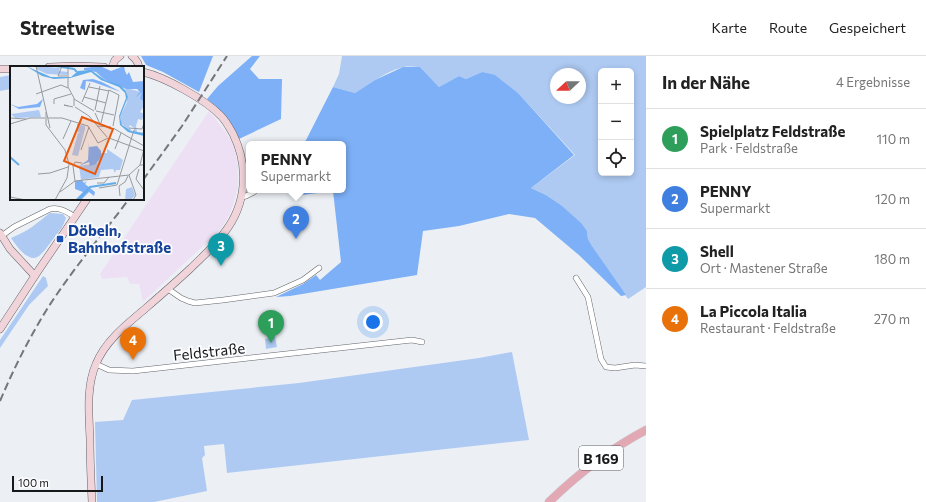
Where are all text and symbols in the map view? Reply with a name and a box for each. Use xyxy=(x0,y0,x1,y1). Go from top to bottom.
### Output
text: Streetwise xyxy=(20,16,115,39)
text: Karte xyxy=(712,19,747,36)
text: Route xyxy=(769,19,807,36)
text: Gespeichert xyxy=(829,19,906,36)
inset map xyxy=(10,66,144,200)
north arrow xyxy=(550,68,586,104)
map controls xyxy=(598,68,634,176)
button: + xyxy=(598,68,634,104)
text: In der Nähe xyxy=(662,72,750,93)
text: 4 Ergebnisse xyxy=(836,74,910,90)
button: − xyxy=(598,104,634,140)
text: Spielplatz Feldstraße xyxy=(700,122,845,140)
text: 1 xyxy=(672,131,678,147)
text: 110 m xyxy=(877,131,910,147)
button: locate xyxy=(598,140,634,176)
text: Park · Feldstraße xyxy=(700,140,798,156)
popup xyxy=(246,141,346,193)
text: PENNY xyxy=(261,150,312,168)
text: Supermarkt xyxy=(261,168,331,184)
text: PENNY xyxy=(700,182,751,200)
text: 2 xyxy=(671,191,679,207)
text: 120 m xyxy=(875,191,910,207)
text: Supermarkt xyxy=(700,200,770,216)
pin: 2 xyxy=(283,206,309,239)
place label: Döbeln, Bahnhofstraße xyxy=(68,221,171,256)
pin: 3 xyxy=(208,233,234,266)
marker: Döbeln, Bahnhofstraße xyxy=(55,234,65,244)
text: Shell xyxy=(700,242,734,260)
text: 3 xyxy=(671,251,679,267)
text: 180 m xyxy=(874,251,910,267)
text: Ort · Mastener Straße xyxy=(700,260,828,276)
text: La Piccola Italia xyxy=(700,302,807,320)
pin: 1 xyxy=(258,310,284,343)
text: 4 xyxy=(671,311,679,327)
text: 270 m xyxy=(874,311,910,327)
your location xyxy=(363,312,383,332)
text: Restaurant · Feldstraße xyxy=(700,320,836,336)
pin: 4 xyxy=(120,327,146,360)
street label: Feldstraße xyxy=(172,338,246,364)
road number: B 169 xyxy=(579,446,623,470)
scale bar xyxy=(12,474,103,493)
text: 100 m xyxy=(18,476,49,489)

